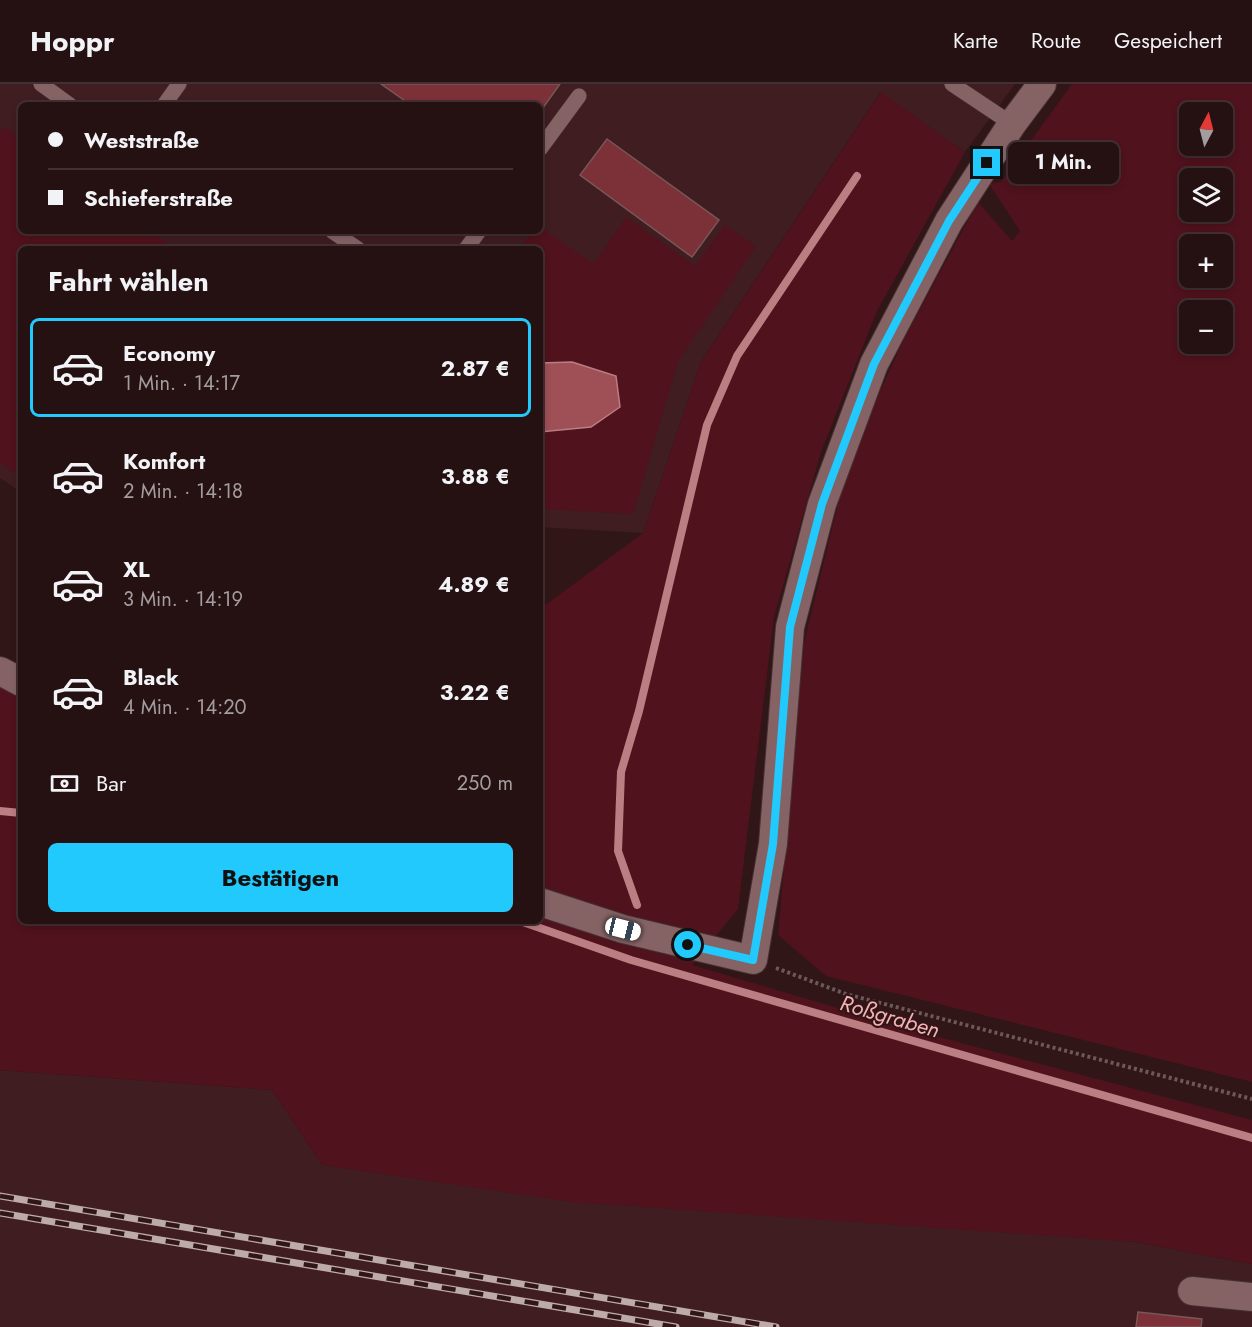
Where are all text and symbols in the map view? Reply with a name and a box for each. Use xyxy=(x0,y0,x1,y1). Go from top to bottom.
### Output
text: Hoppr xyxy=(30,21,115,62)
text: Karte xyxy=(953,26,998,56)
text: Route xyxy=(1031,26,1081,56)
text: Gespeichert xyxy=(1114,26,1222,56)
north arrow xyxy=(1179,102,1233,156)
map controls xyxy=(1179,102,1233,354)
text: Weststraße xyxy=(84,124,199,156)
callout: 1 Min. xyxy=(1008,142,1119,184)
text: 1 Min. xyxy=(1035,148,1092,177)
route end xyxy=(973,149,1000,176)
button: layers xyxy=(1179,168,1233,222)
text: Schieferstraße xyxy=(84,182,233,214)
button: + xyxy=(1179,234,1233,288)
text: Fahrt wählen xyxy=(48,262,209,301)
button: − xyxy=(1179,300,1233,354)
text: Economy xyxy=(123,337,215,369)
icon: car xyxy=(51,341,105,395)
text: 2.87 € xyxy=(441,352,510,384)
text: 1 Min. · 14:17 xyxy=(123,369,240,398)
text: Komfort xyxy=(123,445,205,477)
icon: car xyxy=(51,449,105,503)
text: 3.88 € xyxy=(441,460,510,492)
text: 2 Min. · 14:18 xyxy=(123,477,243,506)
text: XL xyxy=(123,553,150,585)
icon: car xyxy=(51,557,105,611)
text: 4.89 € xyxy=(438,568,510,600)
text: 3 Min. · 14:19 xyxy=(123,585,243,614)
text: Black xyxy=(123,661,179,693)
icon: car xyxy=(51,665,105,719)
text: 3.22 € xyxy=(440,676,510,708)
text: 4 Min. · 14:20 xyxy=(123,693,247,722)
icon: cash xyxy=(48,767,81,800)
text: Bar xyxy=(96,767,126,799)
text: 250 m xyxy=(457,769,513,798)
button: Bestätigen xyxy=(48,843,513,912)
car xyxy=(603,916,643,942)
route start xyxy=(674,931,701,958)
water label: Roßgraben xyxy=(837,987,943,1045)

